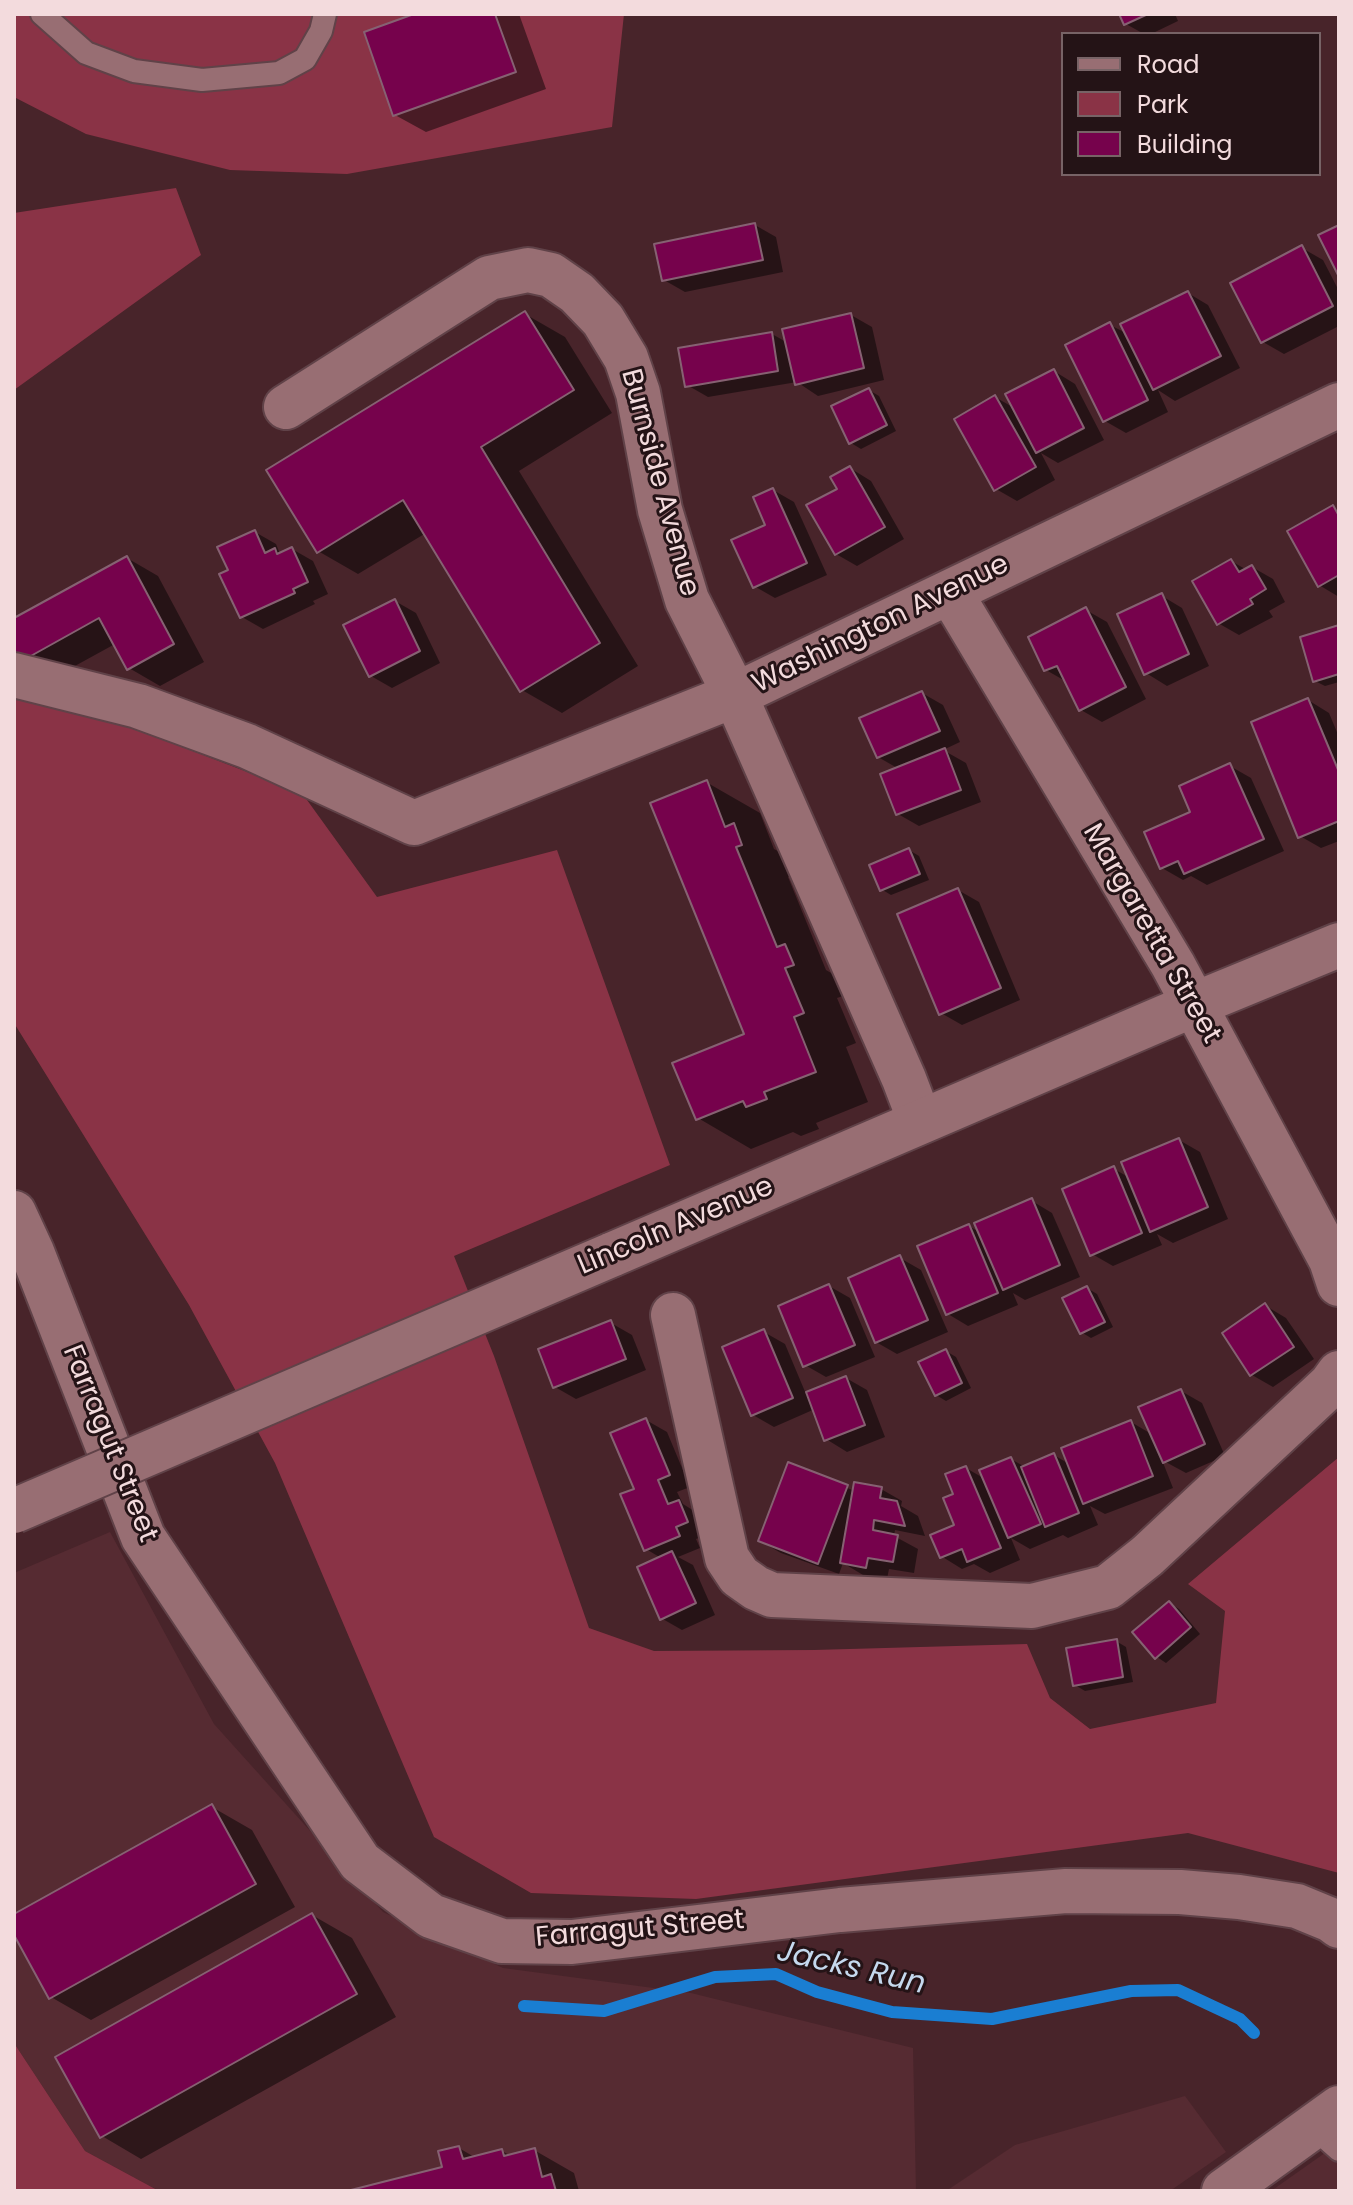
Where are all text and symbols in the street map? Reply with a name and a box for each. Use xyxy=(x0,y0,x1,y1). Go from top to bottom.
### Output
legend xyxy=(1061,32,1321,176)
text: Road xyxy=(1137,48,1199,81)
text: Park xyxy=(1137,88,1188,121)
text: Building xyxy=(1137,128,1233,161)
street label: Burnside Avenue xyxy=(613,366,705,600)
street label: Washington Avenue xyxy=(747,548,1015,702)
street label: Margaretta Street xyxy=(1074,818,1228,1050)
street label: Lincoln Avenue xyxy=(573,1171,779,1283)
street label: Farragut Street xyxy=(54,1341,164,1547)
street label: Farragut Street xyxy=(534,1904,746,1956)
water label: Jacks Run xyxy=(773,1934,929,2004)

